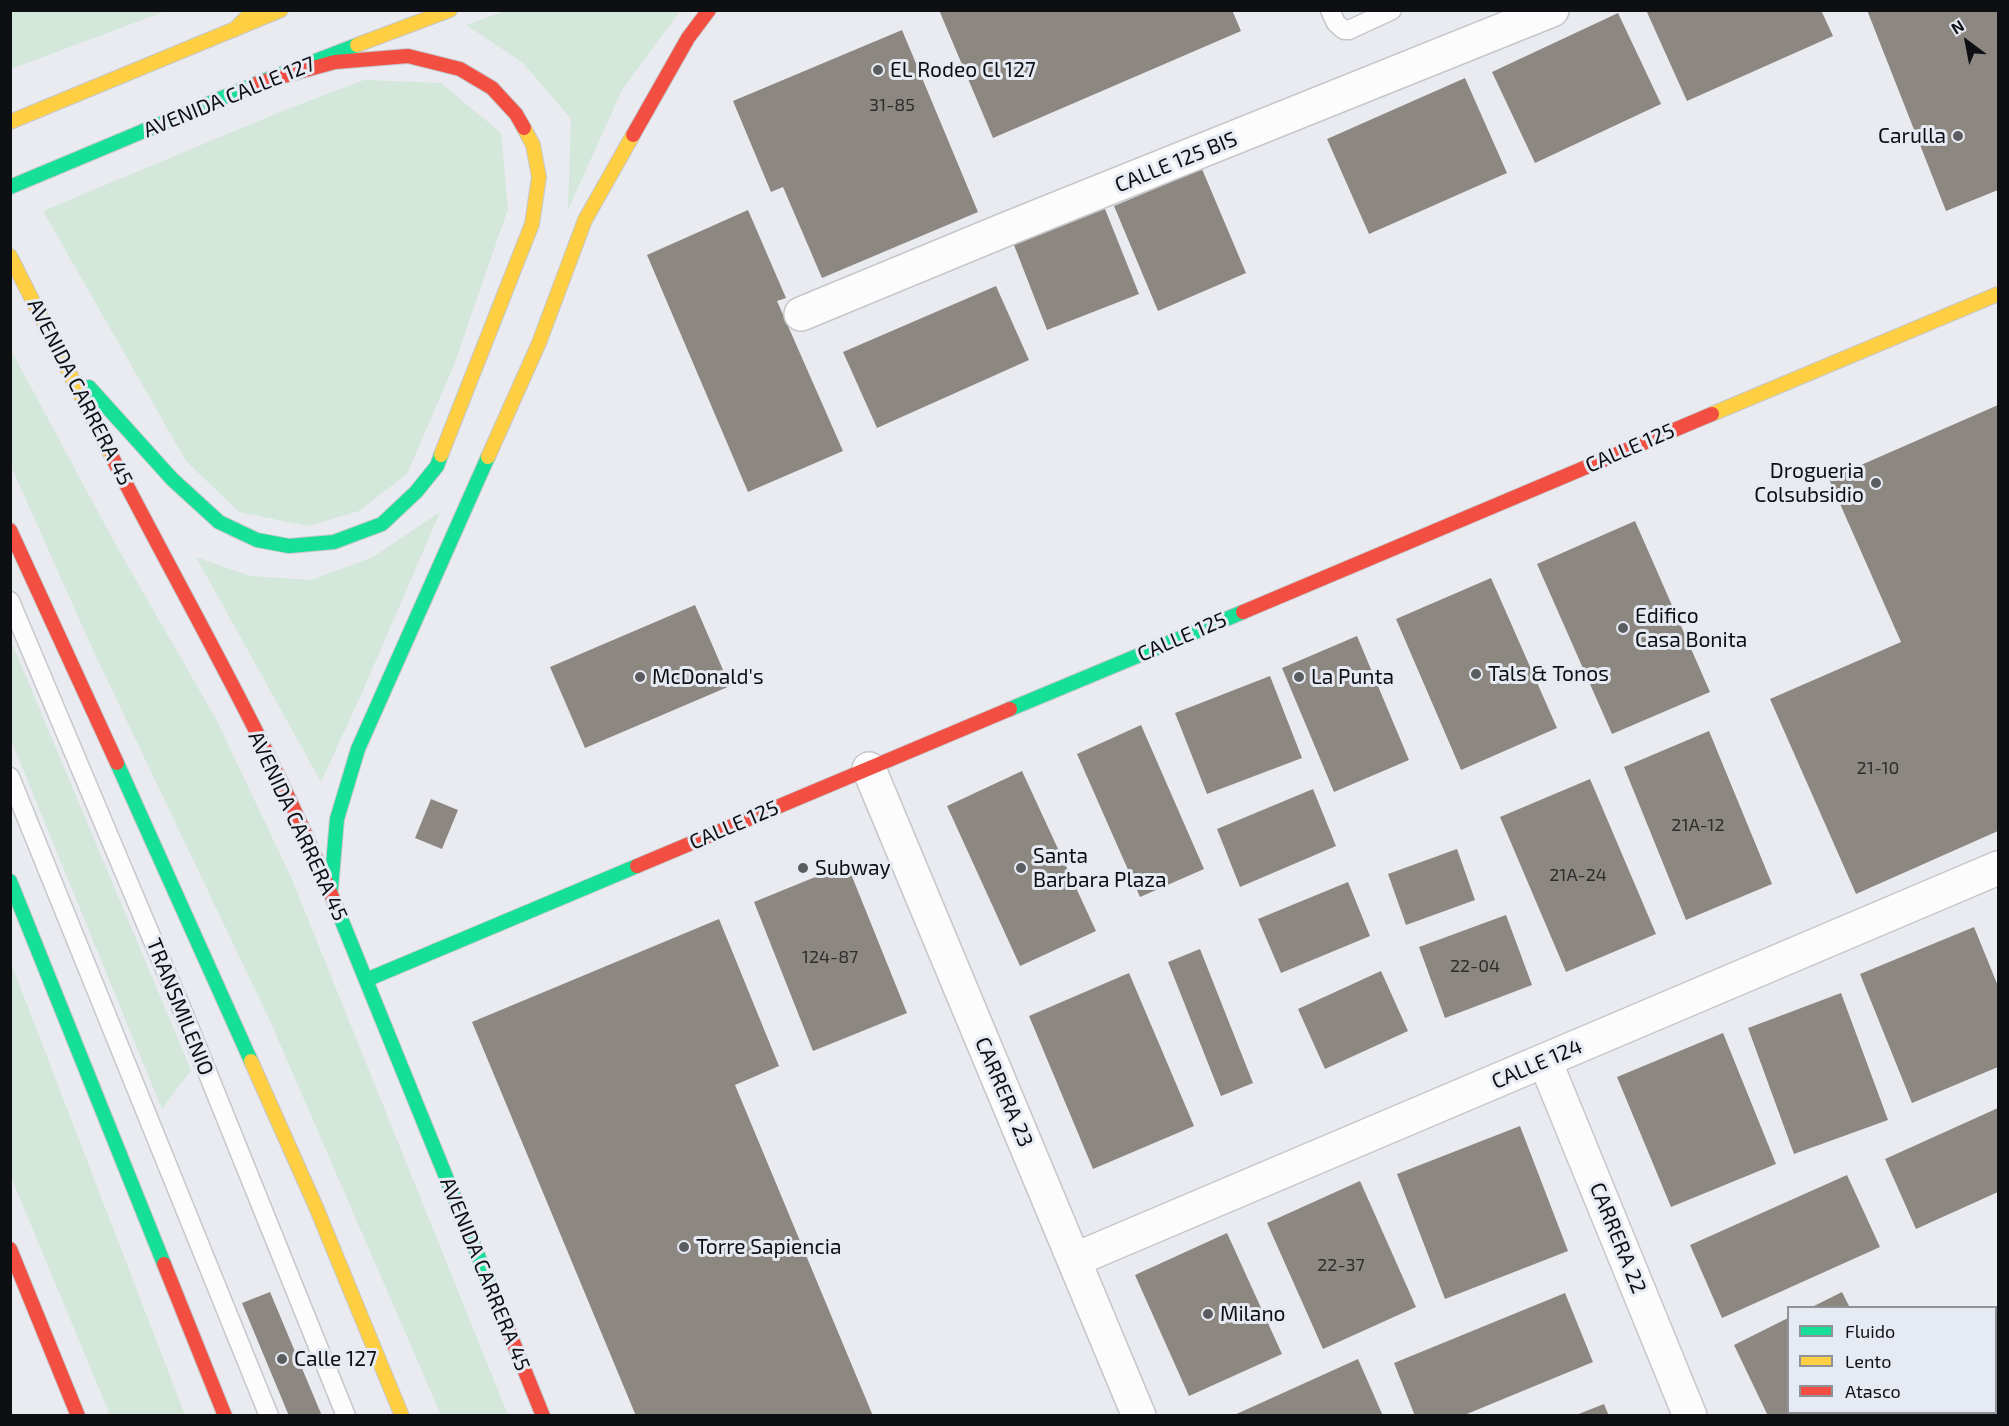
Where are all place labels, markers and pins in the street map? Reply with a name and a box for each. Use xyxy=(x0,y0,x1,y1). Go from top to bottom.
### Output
place label: EL Rodeo Cl 127 xyxy=(890,57,1036,83)
marker: EL Rodeo Cl 127 xyxy=(871,63,885,77)
place label: Carulla xyxy=(1878,123,1946,149)
marker: Carulla xyxy=(1951,129,1965,143)
place label: Drogueria Colsubsidio xyxy=(1754,458,1864,508)
marker: Drogueria Colsubsidio xyxy=(1869,476,1883,490)
place label: Edifico Casa Bonita xyxy=(1635,603,1747,653)
marker: Edifico Casa Bonita xyxy=(1616,621,1630,635)
place label: Tals & Tonos xyxy=(1488,661,1609,687)
place label: McDonald's xyxy=(652,664,764,690)
place label: La Punta xyxy=(1311,664,1394,690)
marker: Tals & Tonos xyxy=(1469,667,1483,681)
marker: McDonald's xyxy=(633,670,647,684)
marker: La Punta xyxy=(1292,670,1306,684)
place label: Santa Barbara Plaza xyxy=(1033,843,1166,893)
place label: Subway xyxy=(815,855,891,881)
marker: Subway xyxy=(796,861,810,875)
marker: Santa Barbara Plaza xyxy=(1014,861,1028,875)
place label: Torre Sapiencia xyxy=(696,1234,841,1260)
marker: Torre Sapiencia xyxy=(677,1240,691,1254)
place label: Milano xyxy=(1220,1301,1286,1327)
marker: Milano xyxy=(1201,1307,1215,1321)
place label: Calle 127 xyxy=(294,1346,377,1372)
marker: Calle 127 xyxy=(275,1352,289,1366)

